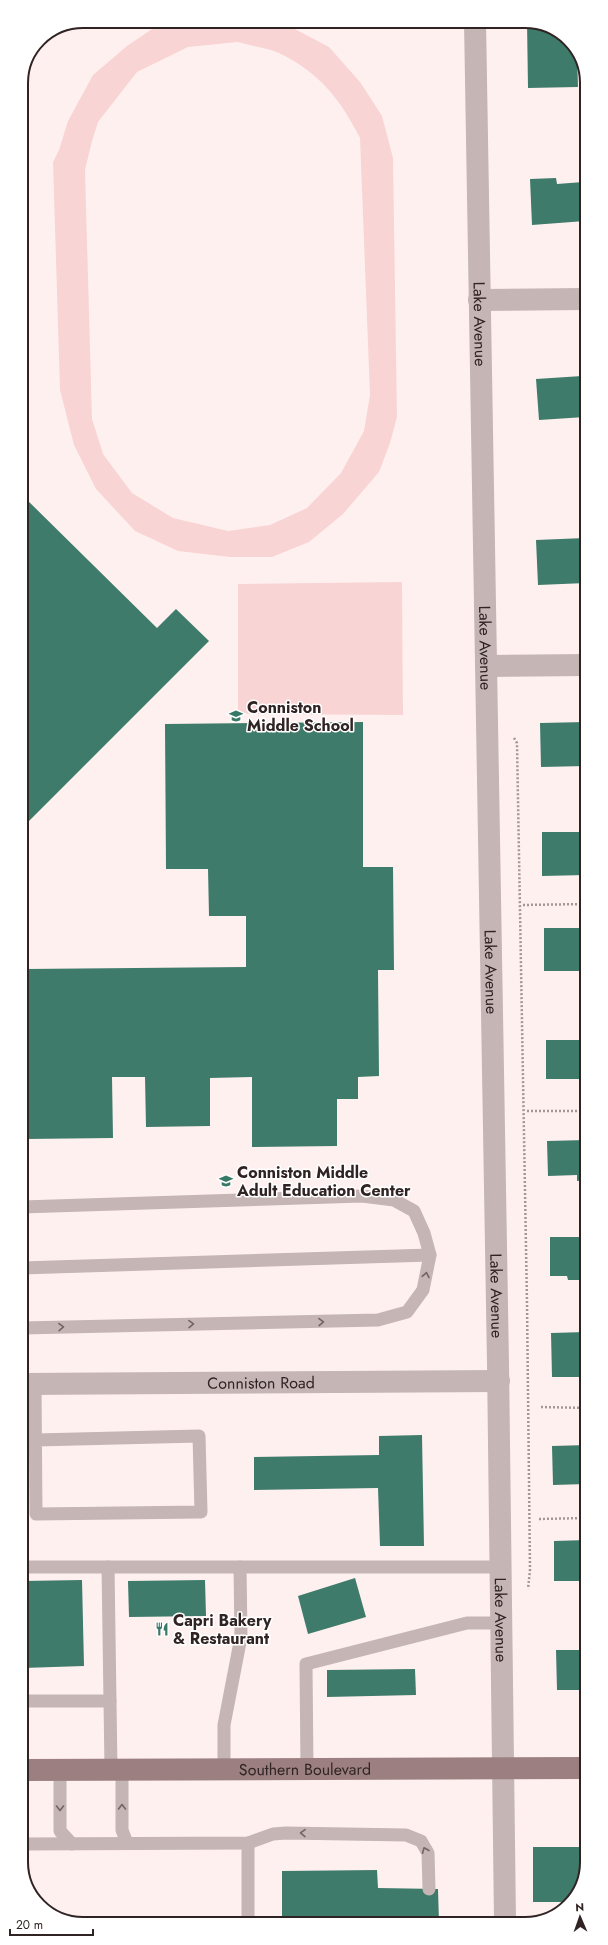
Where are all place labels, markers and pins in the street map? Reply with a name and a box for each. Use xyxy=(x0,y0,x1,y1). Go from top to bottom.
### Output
place label: Conniston Middle School xyxy=(247,696,354,737)
school or university icon: Conniston Middle School xyxy=(228,708,244,724)
place label: Conniston Middle Adult Education Center xyxy=(236,1161,411,1202)
school or university icon: Conniston Middle Adult Education Center xyxy=(218,1173,234,1189)
place label: Capri Bakery & Restaurant xyxy=(173,1609,272,1650)
restaurant icon: Capri Bakery & Restaurant xyxy=(154,1621,170,1637)

